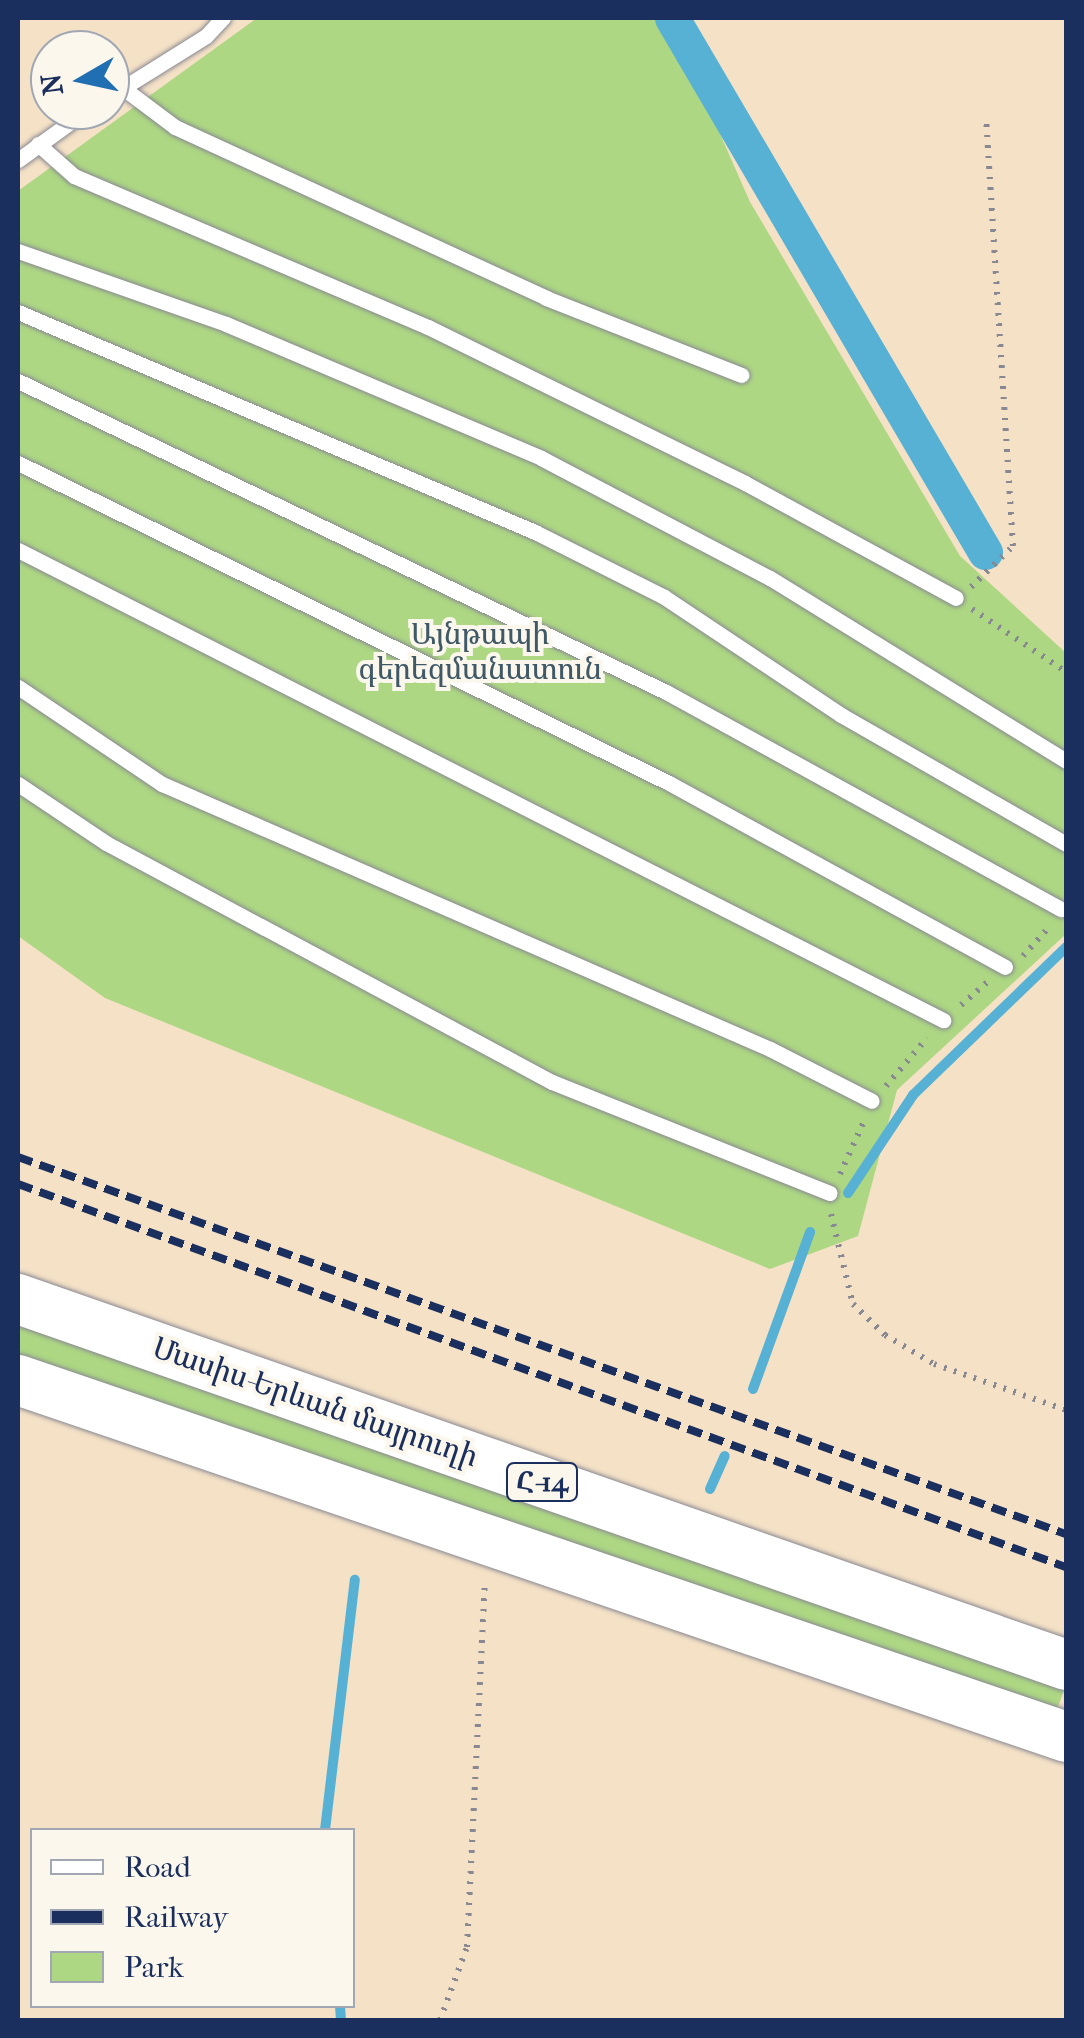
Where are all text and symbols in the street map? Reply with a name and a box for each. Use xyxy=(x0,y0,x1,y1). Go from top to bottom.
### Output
north arrow xyxy=(30,30,130,130)
text: N xyxy=(34,71,70,98)
park label: Այնթապի գերեզմանատուն xyxy=(358,617,602,688)
street label: Մասիս-Երևան մայրուղի xyxy=(148,1330,482,1476)
road number: Հ-14 xyxy=(504,1459,580,1505)
legend xyxy=(30,1828,355,2008)
text: Road xyxy=(124,1850,191,1885)
text: Railway xyxy=(124,1900,228,1935)
text: Park xyxy=(124,1950,184,1985)

